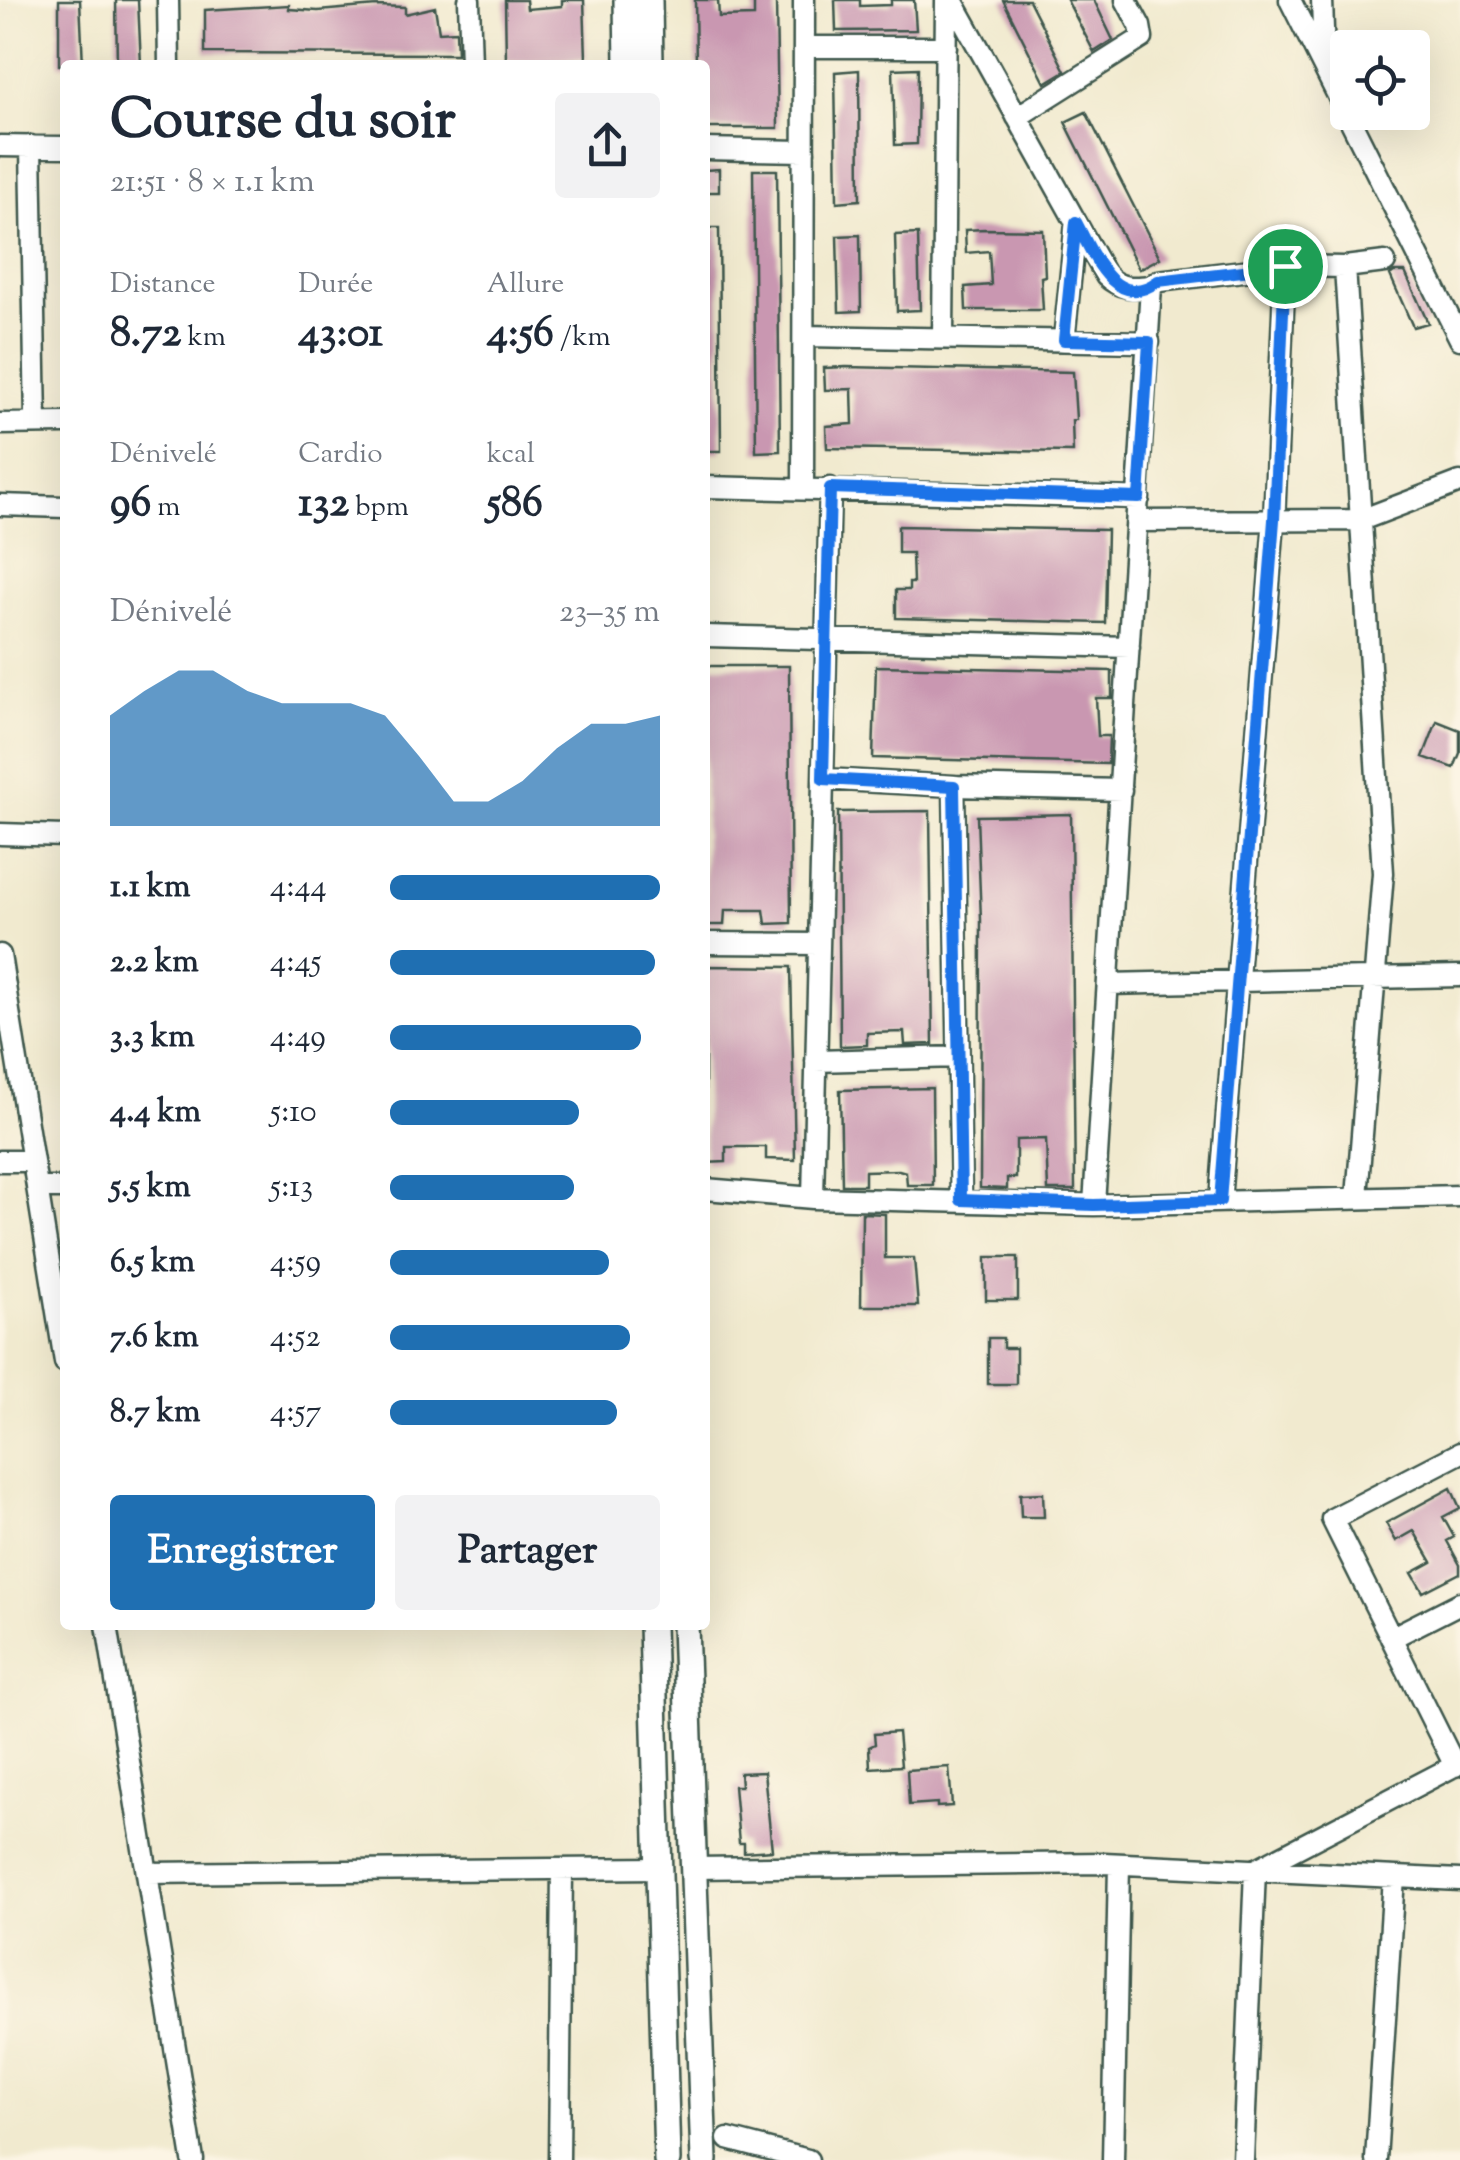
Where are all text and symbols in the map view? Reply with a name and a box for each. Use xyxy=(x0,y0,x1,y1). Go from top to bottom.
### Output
map controls xyxy=(1330,30,1430,130)
button: locate xyxy=(1330,30,1430,130)
text: Course du soir xyxy=(110,83,456,162)
button: share xyxy=(555,93,660,198)
text: 21:51 · 8 × 1.1 km xyxy=(110,160,315,206)
pin xyxy=(1243,224,1328,309)
icon: arrive xyxy=(1258,239,1313,294)
text: Distance xyxy=(110,265,216,305)
text: Durée xyxy=(298,265,373,305)
text: Allure xyxy=(487,265,564,305)
text: 8.72 xyxy=(110,305,181,365)
text: 43:01 xyxy=(298,305,383,365)
text: 4:56 xyxy=(487,305,554,365)
text: km xyxy=(181,318,226,358)
text: /km xyxy=(554,318,611,358)
text: Dénivelé xyxy=(110,435,217,475)
text: Cardio xyxy=(298,435,382,475)
text: kcal xyxy=(487,435,535,475)
text: 96 xyxy=(110,475,151,535)
text: 132 xyxy=(298,475,349,535)
text: 586 xyxy=(487,475,543,535)
text: m xyxy=(151,488,180,528)
text: bpm xyxy=(349,488,409,528)
text: Dénivelé xyxy=(110,590,232,636)
text: 23–35 m xyxy=(559,590,660,636)
text: 1.1 km xyxy=(110,865,191,911)
text: 4:44 xyxy=(270,865,327,911)
text: 2.2 km xyxy=(110,940,199,986)
text: 4:45 xyxy=(270,940,322,986)
text: 3.3 km xyxy=(110,1015,195,1061)
text: 4:49 xyxy=(270,1015,326,1061)
text: 4.4 km xyxy=(110,1090,201,1136)
text: 5:10 xyxy=(270,1090,317,1136)
text: 5.5 km xyxy=(110,1165,191,1211)
text: 5:13 xyxy=(270,1165,313,1211)
text: 6.5 km xyxy=(110,1240,195,1286)
text: 4:59 xyxy=(270,1240,321,1286)
text: 7.6 km xyxy=(110,1315,199,1361)
text: 4:52 xyxy=(270,1315,320,1361)
text: 8.7 km xyxy=(110,1390,201,1436)
text: 4:57 xyxy=(270,1390,321,1436)
button: Enregistrer xyxy=(110,1495,375,1610)
button: Partager xyxy=(395,1495,660,1610)

